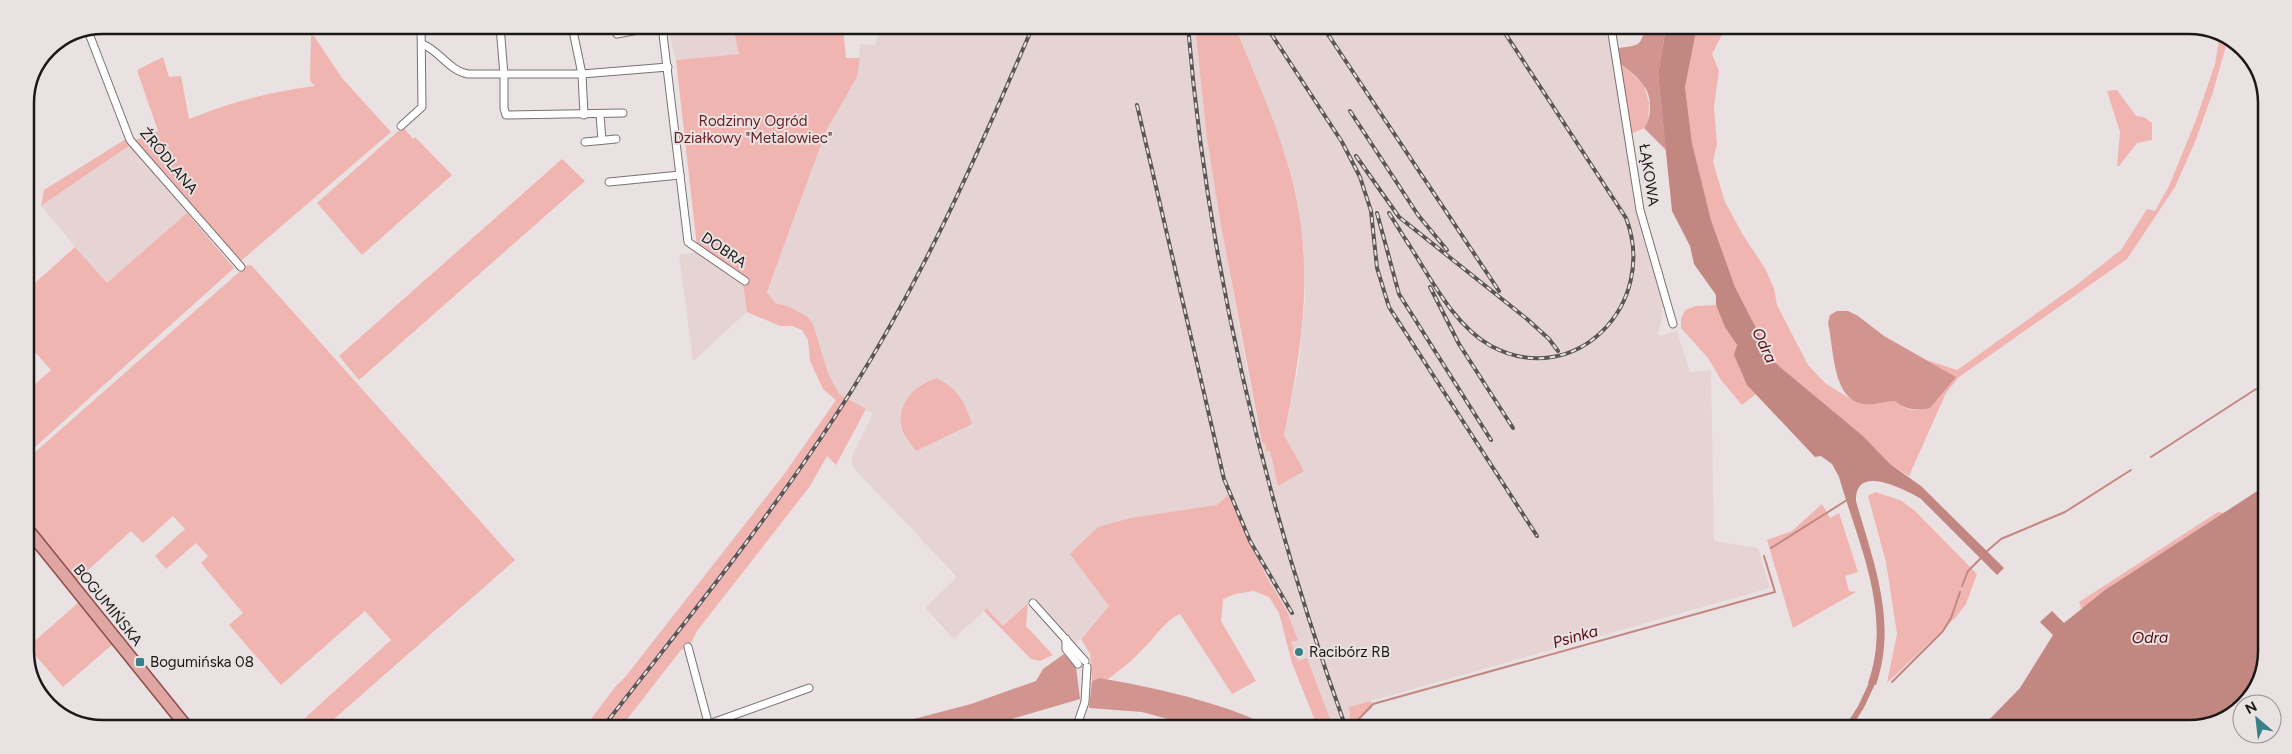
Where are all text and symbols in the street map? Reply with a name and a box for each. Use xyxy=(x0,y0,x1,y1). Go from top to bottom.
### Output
park label: Rodzinny Ogród Działkowy "Metalowiec" xyxy=(673,112,833,147)
street label: ŹRÓDLANA xyxy=(136,124,202,198)
street label: ŁĄKOWA xyxy=(1635,143,1663,207)
street label: DOBRA xyxy=(698,228,750,272)
water label: Odra xyxy=(1748,325,1781,366)
street label: BOGUMIŃSKA xyxy=(70,561,146,649)
water label: Psinka xyxy=(1550,621,1600,652)
water label: Odra xyxy=(2132,628,2168,647)
place label: Racibórz RB xyxy=(1309,643,1390,661)
marker: Racibórz RB xyxy=(1293,646,1305,658)
place label: Bogumińska 08 xyxy=(150,653,254,671)
marker: Bogumińska 08 xyxy=(134,656,146,668)
north arrow xyxy=(2232,694,2282,744)
text: N xyxy=(2242,698,2260,718)

